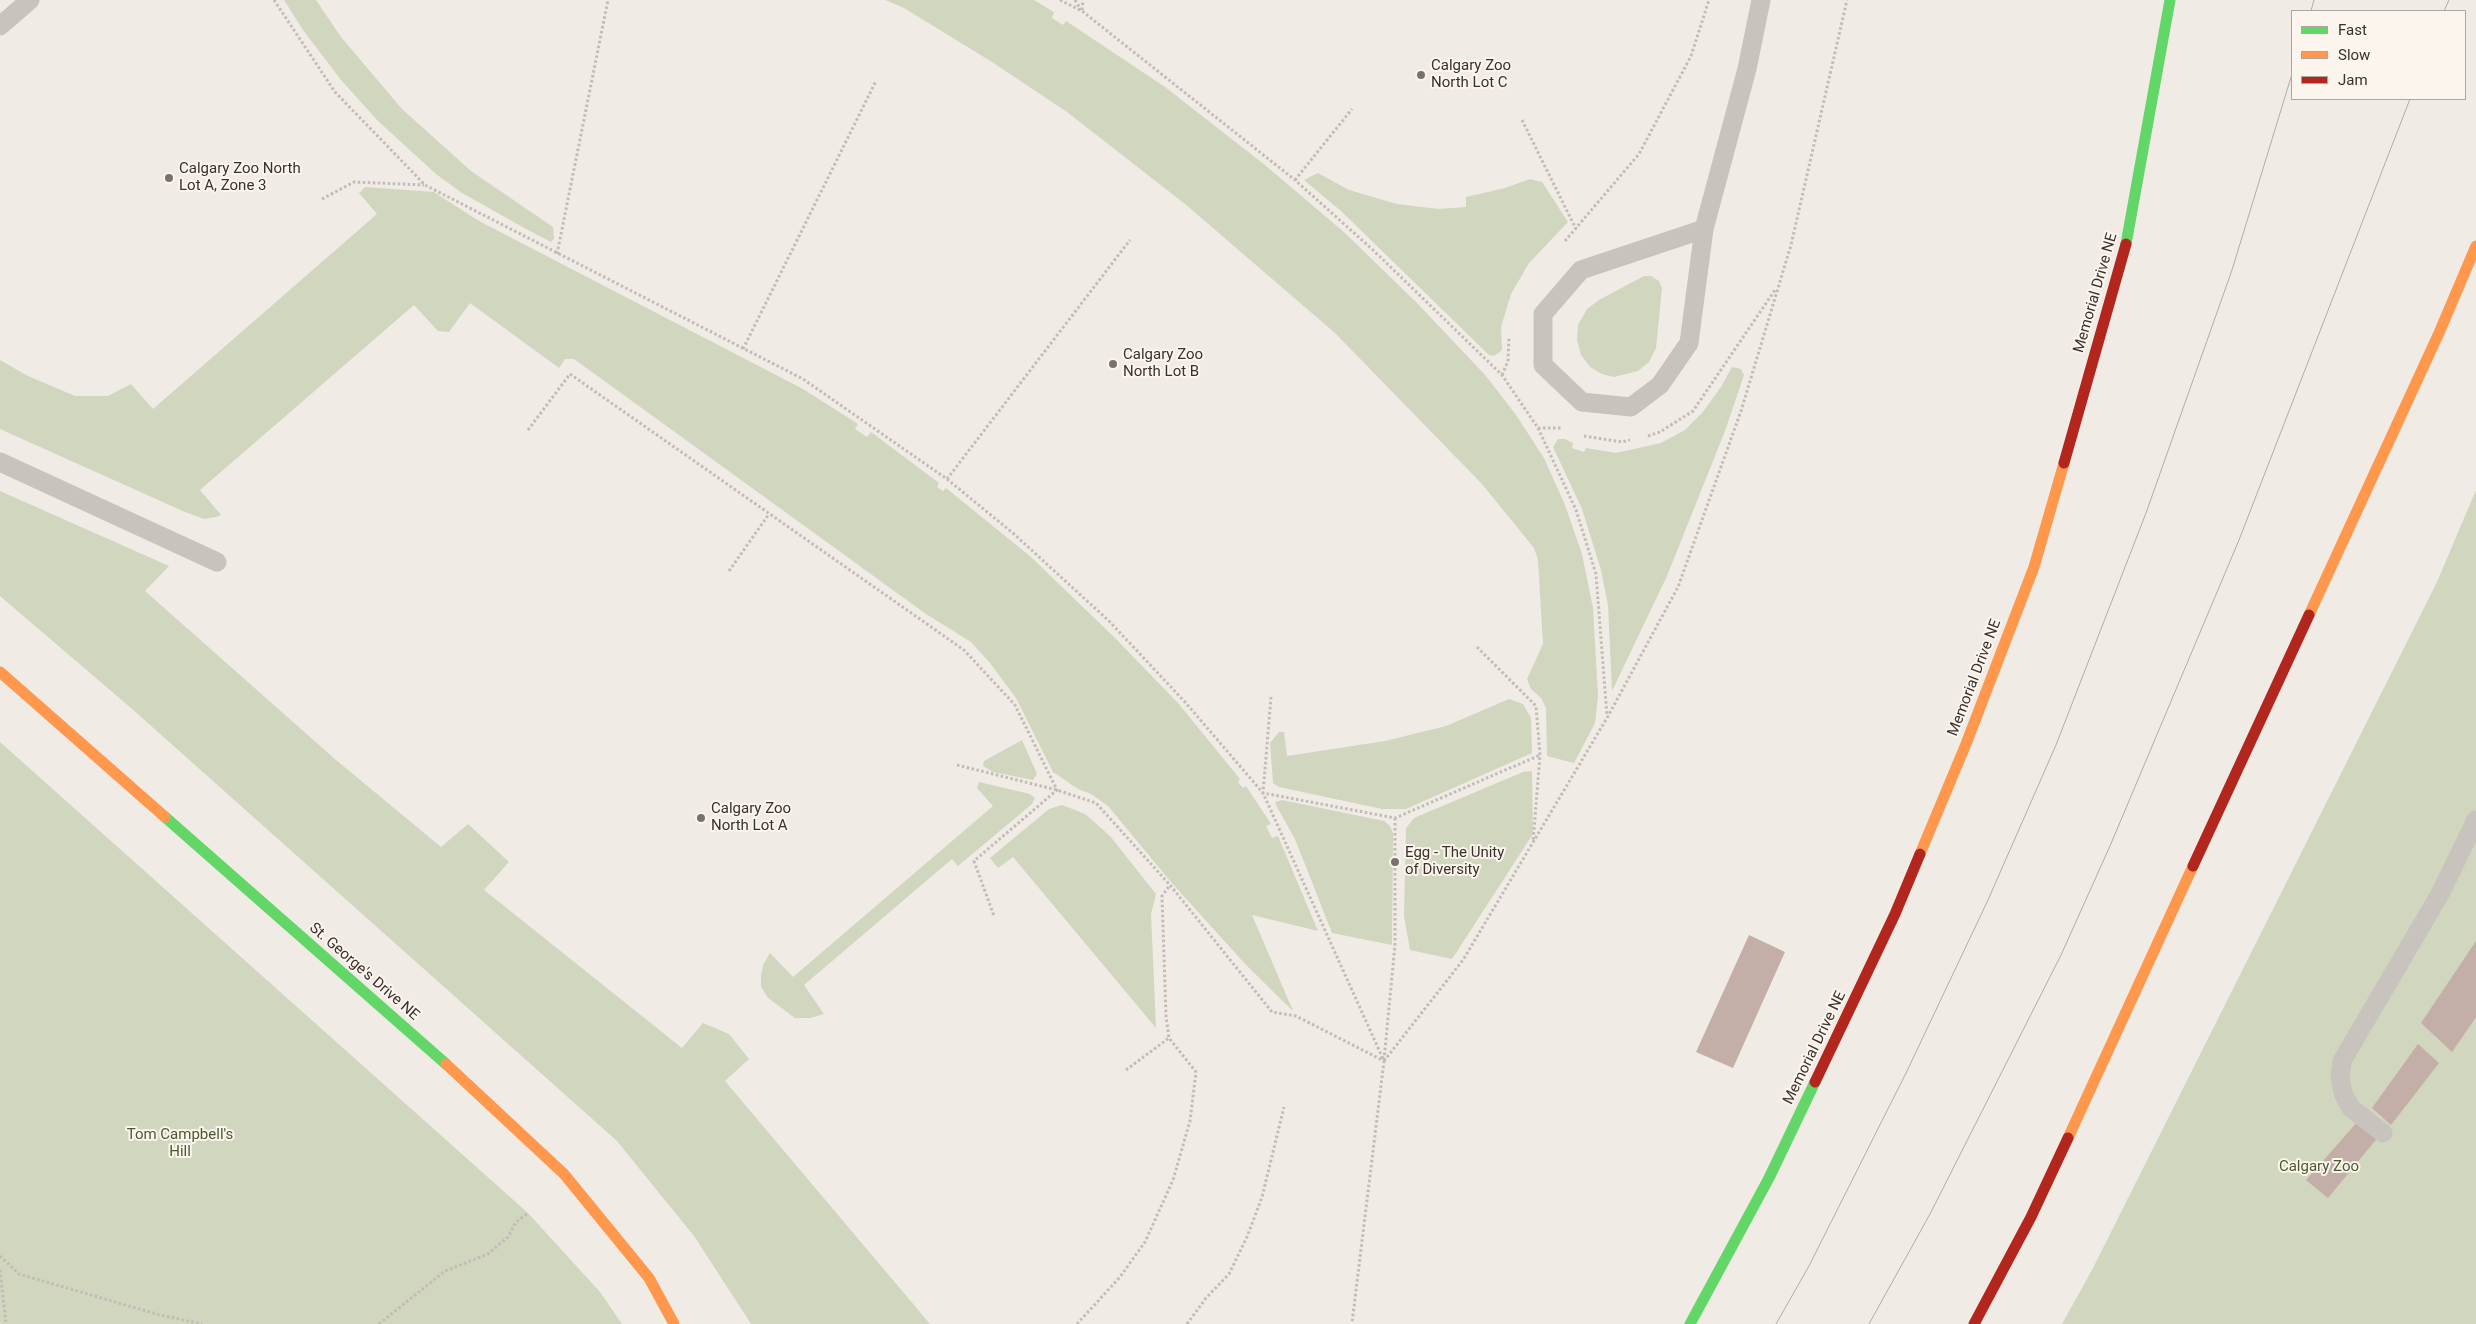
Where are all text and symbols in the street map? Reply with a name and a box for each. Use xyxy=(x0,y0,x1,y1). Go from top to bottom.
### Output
legend xyxy=(2291,10,2466,100)
text: Fast xyxy=(2338,21,2367,39)
text: Slow xyxy=(2338,46,2370,64)
place label: Calgary Zoo North Lot C xyxy=(1431,57,1511,92)
marker: Calgary Zoo North Lot C xyxy=(1415,69,1427,81)
text: Jam xyxy=(2338,71,2368,89)
place label: Calgary Zoo North Lot A, Zone 3 xyxy=(179,160,301,195)
marker: Calgary Zoo North Lot A, Zone 3 xyxy=(163,172,175,184)
street label: Memorial Drive NE xyxy=(2070,231,2122,355)
place label: Calgary Zoo North Lot B xyxy=(1123,346,1203,381)
marker: Calgary Zoo North Lot B xyxy=(1107,358,1119,370)
street label: Memorial Drive NE xyxy=(1944,617,2006,739)
place label: Calgary Zoo North Lot A xyxy=(711,800,791,835)
marker: Calgary Zoo North Lot A xyxy=(695,812,707,824)
place label: Egg - The Unity of Diversity xyxy=(1405,844,1504,879)
marker: Egg - The Unity of Diversity xyxy=(1389,856,1401,868)
street label: St. George's Drive NE xyxy=(305,919,423,1025)
street label: Memorial Drive NE xyxy=(1780,988,1850,1108)
park label: Tom Campbell's Hill xyxy=(127,1126,233,1161)
park label: Calgary Zoo xyxy=(2279,1158,2359,1176)

